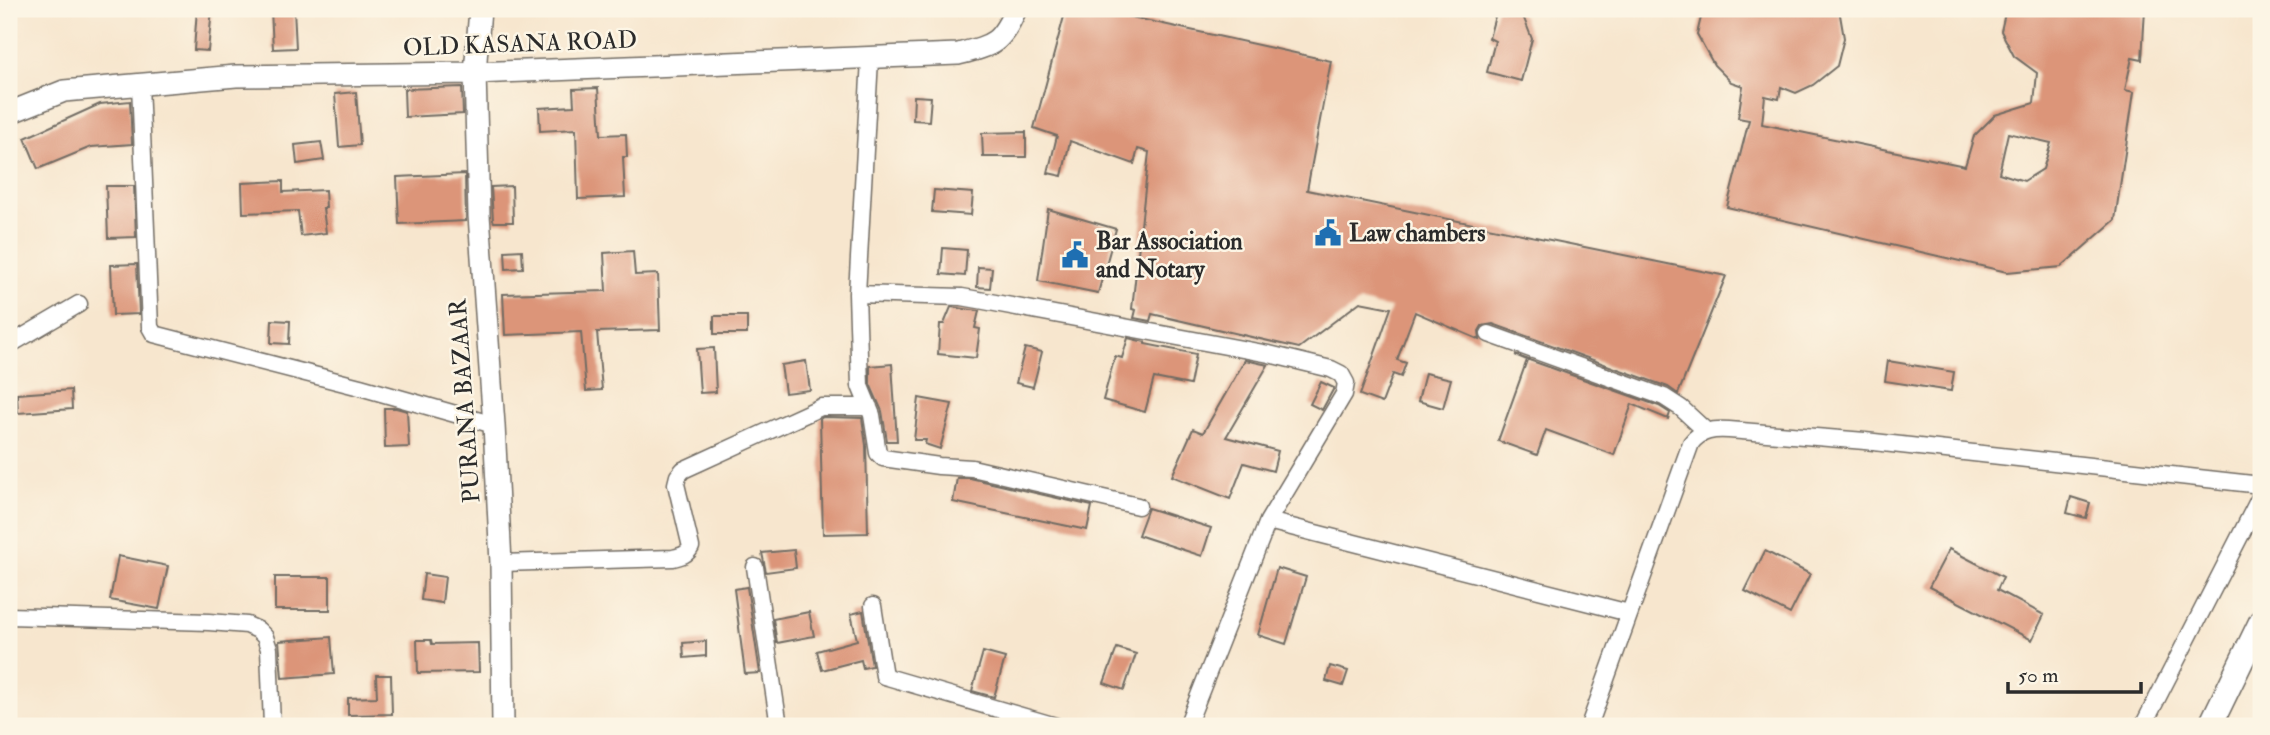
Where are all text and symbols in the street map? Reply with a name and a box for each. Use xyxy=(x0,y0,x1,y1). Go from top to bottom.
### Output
street label: OLD KASANA ROAD xyxy=(403,24,637,64)
public building icon: Law chambers xyxy=(1313,218,1343,248)
place label: Law chambers xyxy=(1349,218,1485,249)
place label: Bar Association and Notary xyxy=(1096,226,1243,285)
public building icon: Bar Association and Notary xyxy=(1060,240,1090,270)
street label: PURANA BAZAAR xyxy=(442,297,488,504)
scale bar xyxy=(2008,651,2140,695)
text: 50 m xyxy=(2018,662,2059,689)

